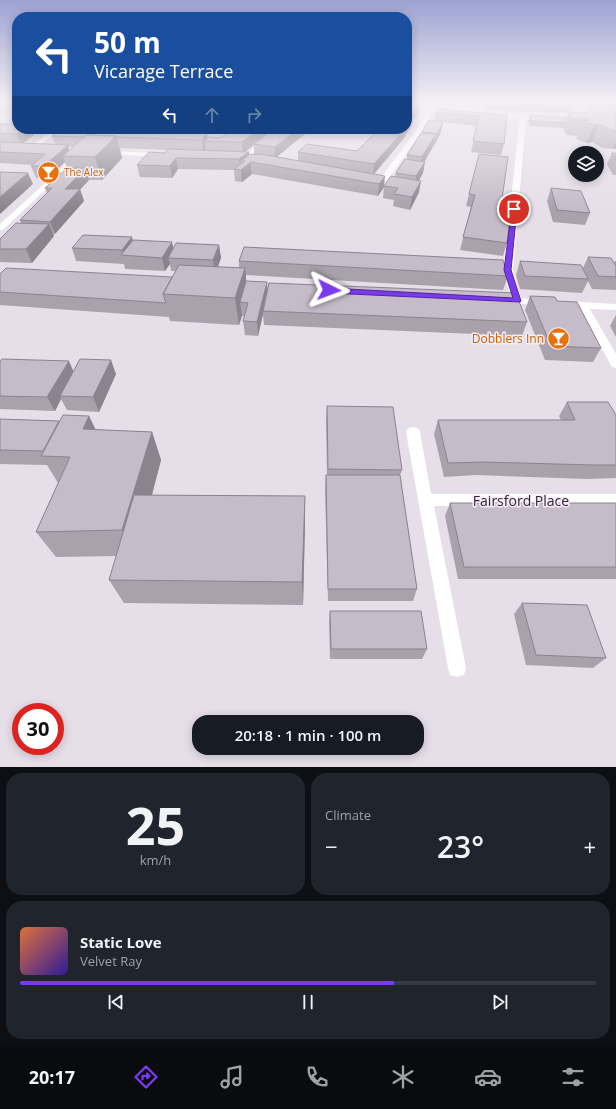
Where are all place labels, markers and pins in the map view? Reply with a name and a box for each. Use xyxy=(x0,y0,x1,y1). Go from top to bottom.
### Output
bar icon: The Alex xyxy=(36,159,62,185)
place label: The Alex xyxy=(64,165,104,179)
pin xyxy=(497,192,531,226)
bar icon: Dobblers Inn xyxy=(546,325,572,351)
place label: Dobblers Inn xyxy=(472,330,544,347)

